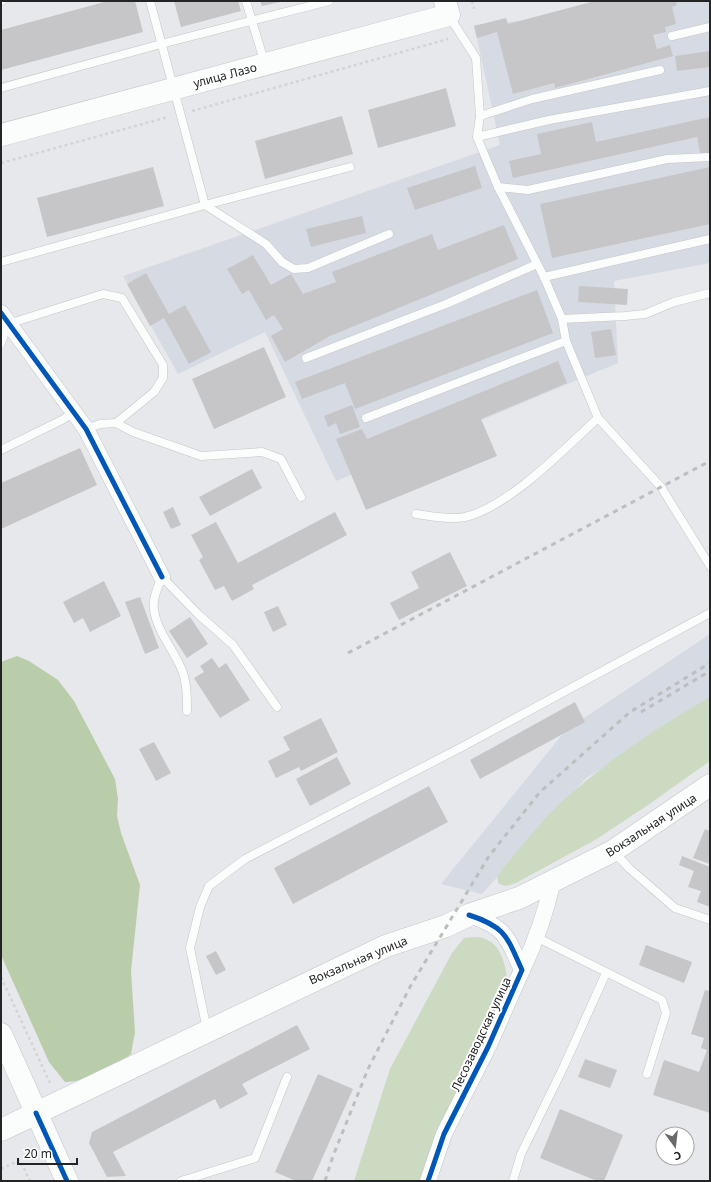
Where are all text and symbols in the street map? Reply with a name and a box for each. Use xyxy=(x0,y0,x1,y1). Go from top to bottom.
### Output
street label: улица Лазо xyxy=(191,58,259,92)
street label: Вокзальная улица xyxy=(602,789,700,861)
street label: Вокзальная улица xyxy=(306,932,410,988)
street label: Лесозаводская улица xyxy=(447,974,515,1094)
north arrow xyxy=(655,1126,695,1166)
scale bar xyxy=(18,1140,77,1166)
text: 20 m xyxy=(24,1145,52,1162)
text: С xyxy=(672,1148,683,1164)

